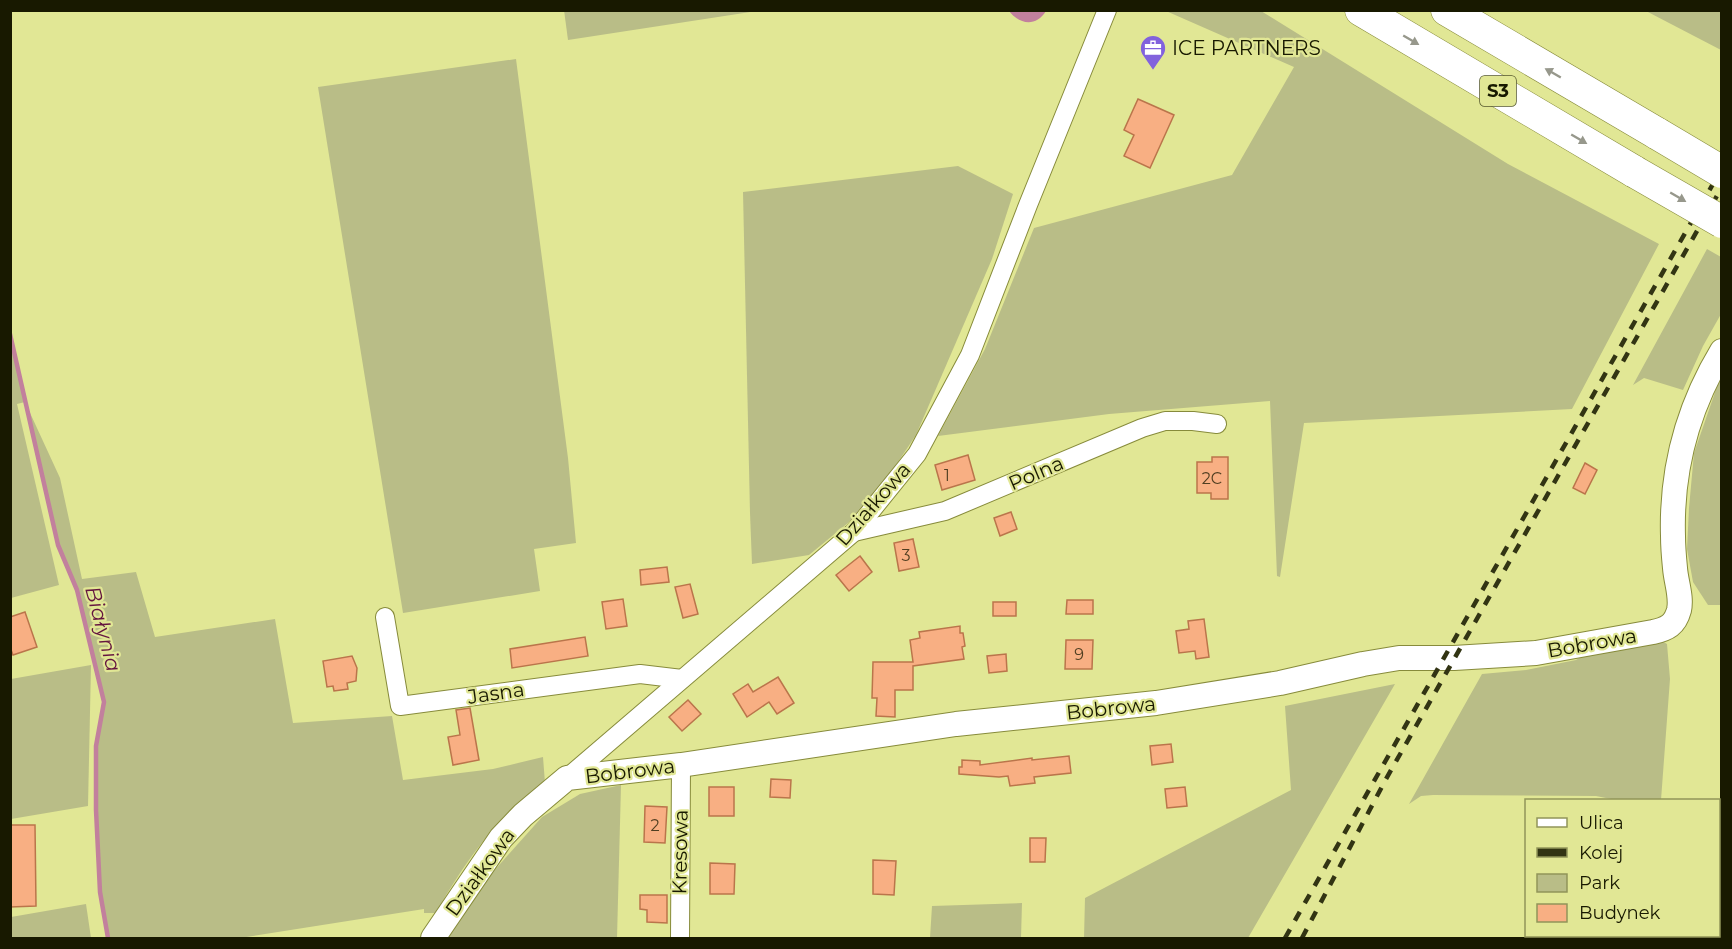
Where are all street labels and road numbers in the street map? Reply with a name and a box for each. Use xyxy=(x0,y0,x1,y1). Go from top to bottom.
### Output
road number: S3 xyxy=(1480,76,1516,106)
street label: Polna xyxy=(1005,451,1067,495)
street label: Działkowa xyxy=(830,458,916,550)
street label: Bobrowa xyxy=(1546,623,1638,663)
street label: Jasna xyxy=(465,677,526,709)
street label: Bobrowa xyxy=(1065,691,1157,725)
street label: Bobrowa xyxy=(584,754,676,788)
street label: Kresowa xyxy=(667,809,693,895)
street label: Działkowa xyxy=(440,824,520,920)

